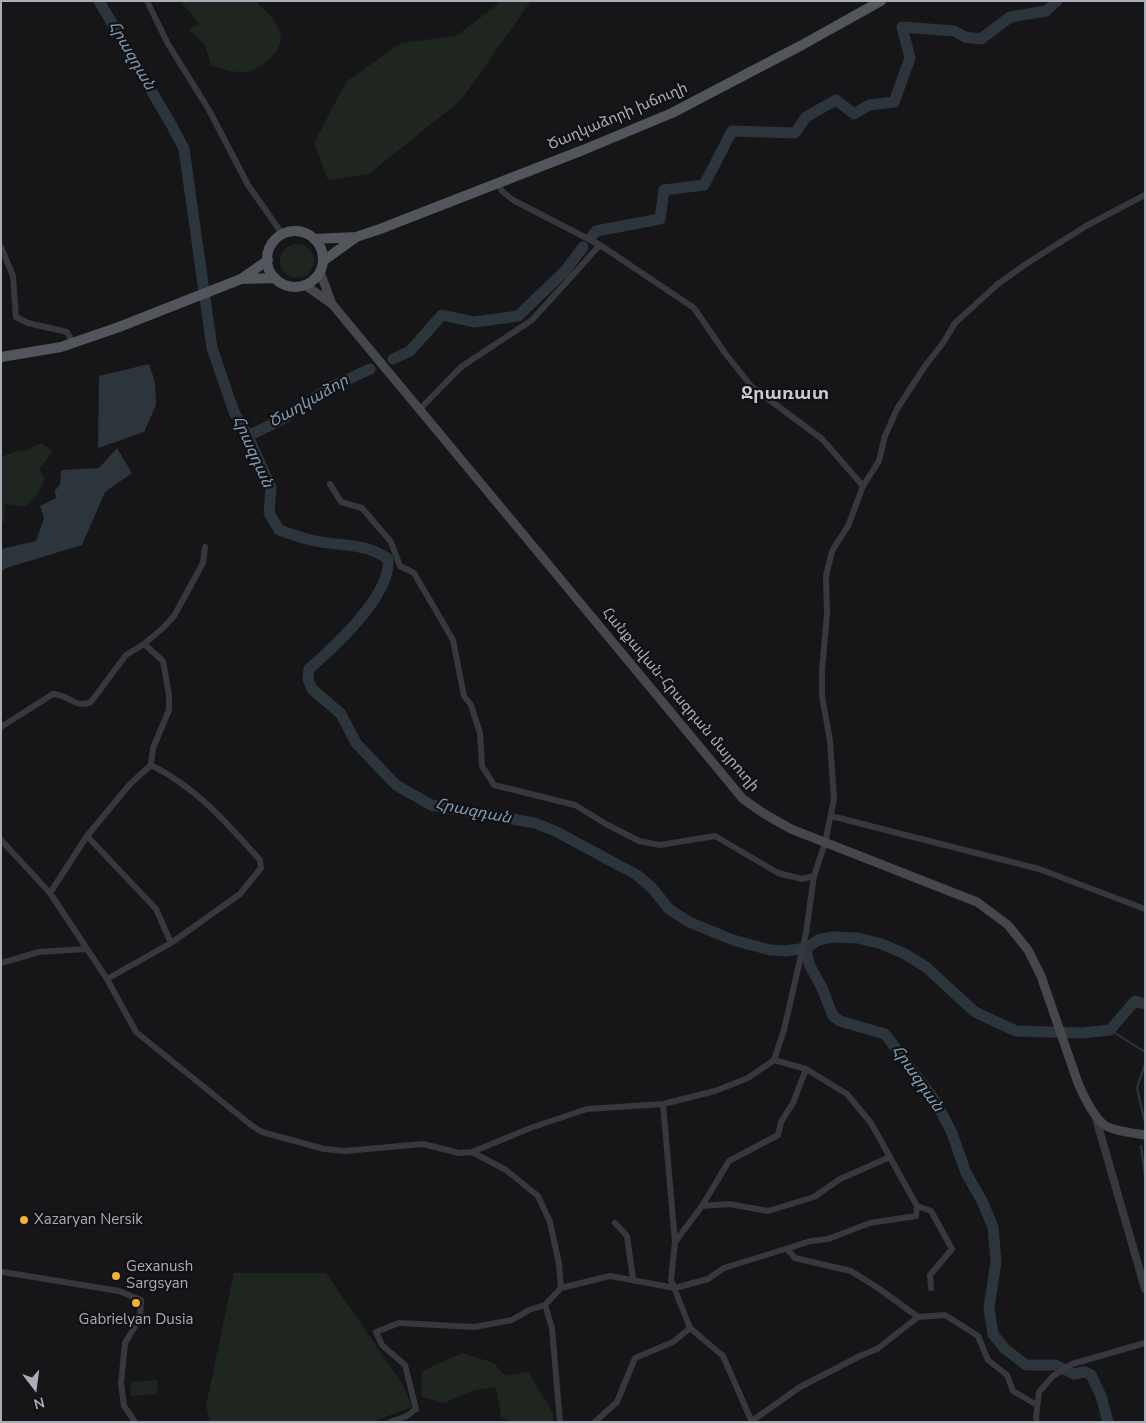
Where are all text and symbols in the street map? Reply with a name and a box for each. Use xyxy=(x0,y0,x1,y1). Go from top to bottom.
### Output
water label: Հրազդան xyxy=(104,18,158,94)
street label: Ծաղկաձորի խճուղի xyxy=(545,79,691,155)
water label: Ծաղկաձոր xyxy=(266,372,352,432)
district label: Ջրառատ xyxy=(741,384,829,406)
water label: Հրազդան xyxy=(228,413,276,491)
street label: Հանքավան-Հրազդան մայրուղի xyxy=(598,604,762,796)
water label: Հրազդան xyxy=(434,795,512,829)
water label: Հրազդան xyxy=(887,1042,947,1116)
place label: Xazaryan Nersik xyxy=(34,1211,143,1229)
marker: Xazaryan Nersik xyxy=(18,1214,30,1226)
place label: Gexanush Sargsyan xyxy=(126,1258,193,1293)
marker: Gexanush Sargsyan xyxy=(110,1270,122,1282)
marker: Gabrielyan Dusia xyxy=(130,1297,142,1309)
place label: Gabrielyan Dusia xyxy=(79,1311,193,1329)
north arrow xyxy=(10,1363,60,1413)
text: N xyxy=(31,1392,47,1414)

